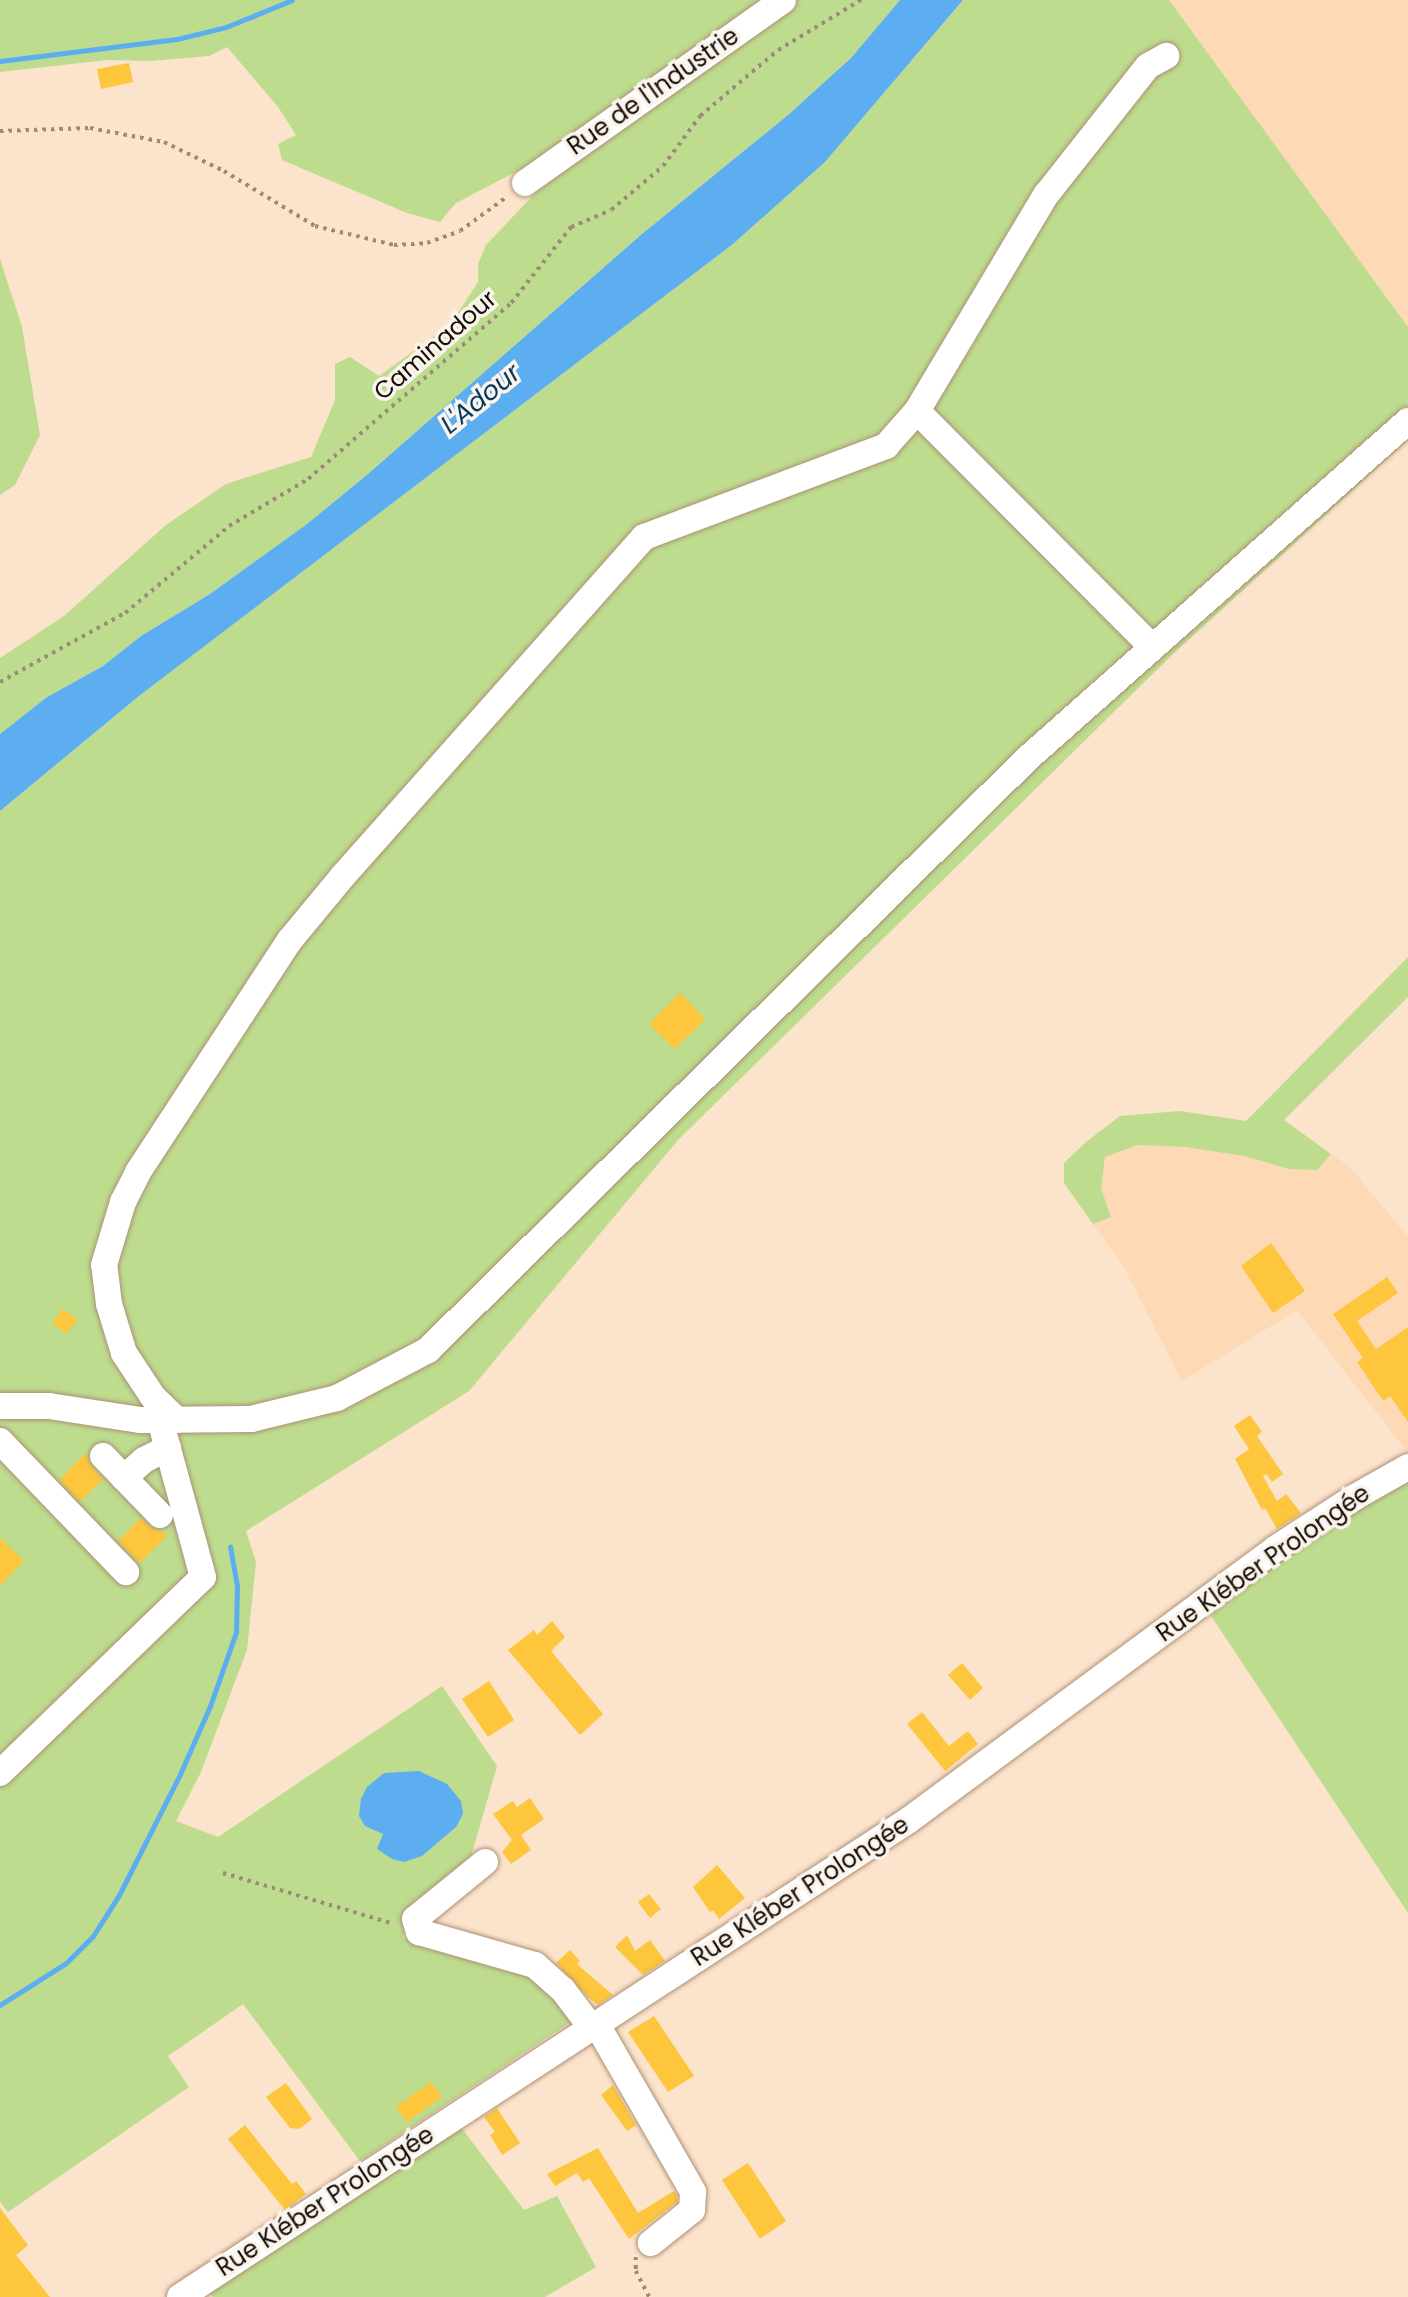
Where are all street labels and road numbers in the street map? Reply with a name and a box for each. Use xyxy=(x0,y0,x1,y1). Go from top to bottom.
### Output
street label: Rue de l'Industrie xyxy=(562,21,744,161)
street label: Caminadour xyxy=(368,284,502,406)
street label: Rue Kléber Prolongée xyxy=(1151,1478,1375,1648)
street label: Rue Kléber Prolongée xyxy=(686,1810,914,1972)
street label: Rue Kléber Prolongée xyxy=(211,2120,439,2282)

